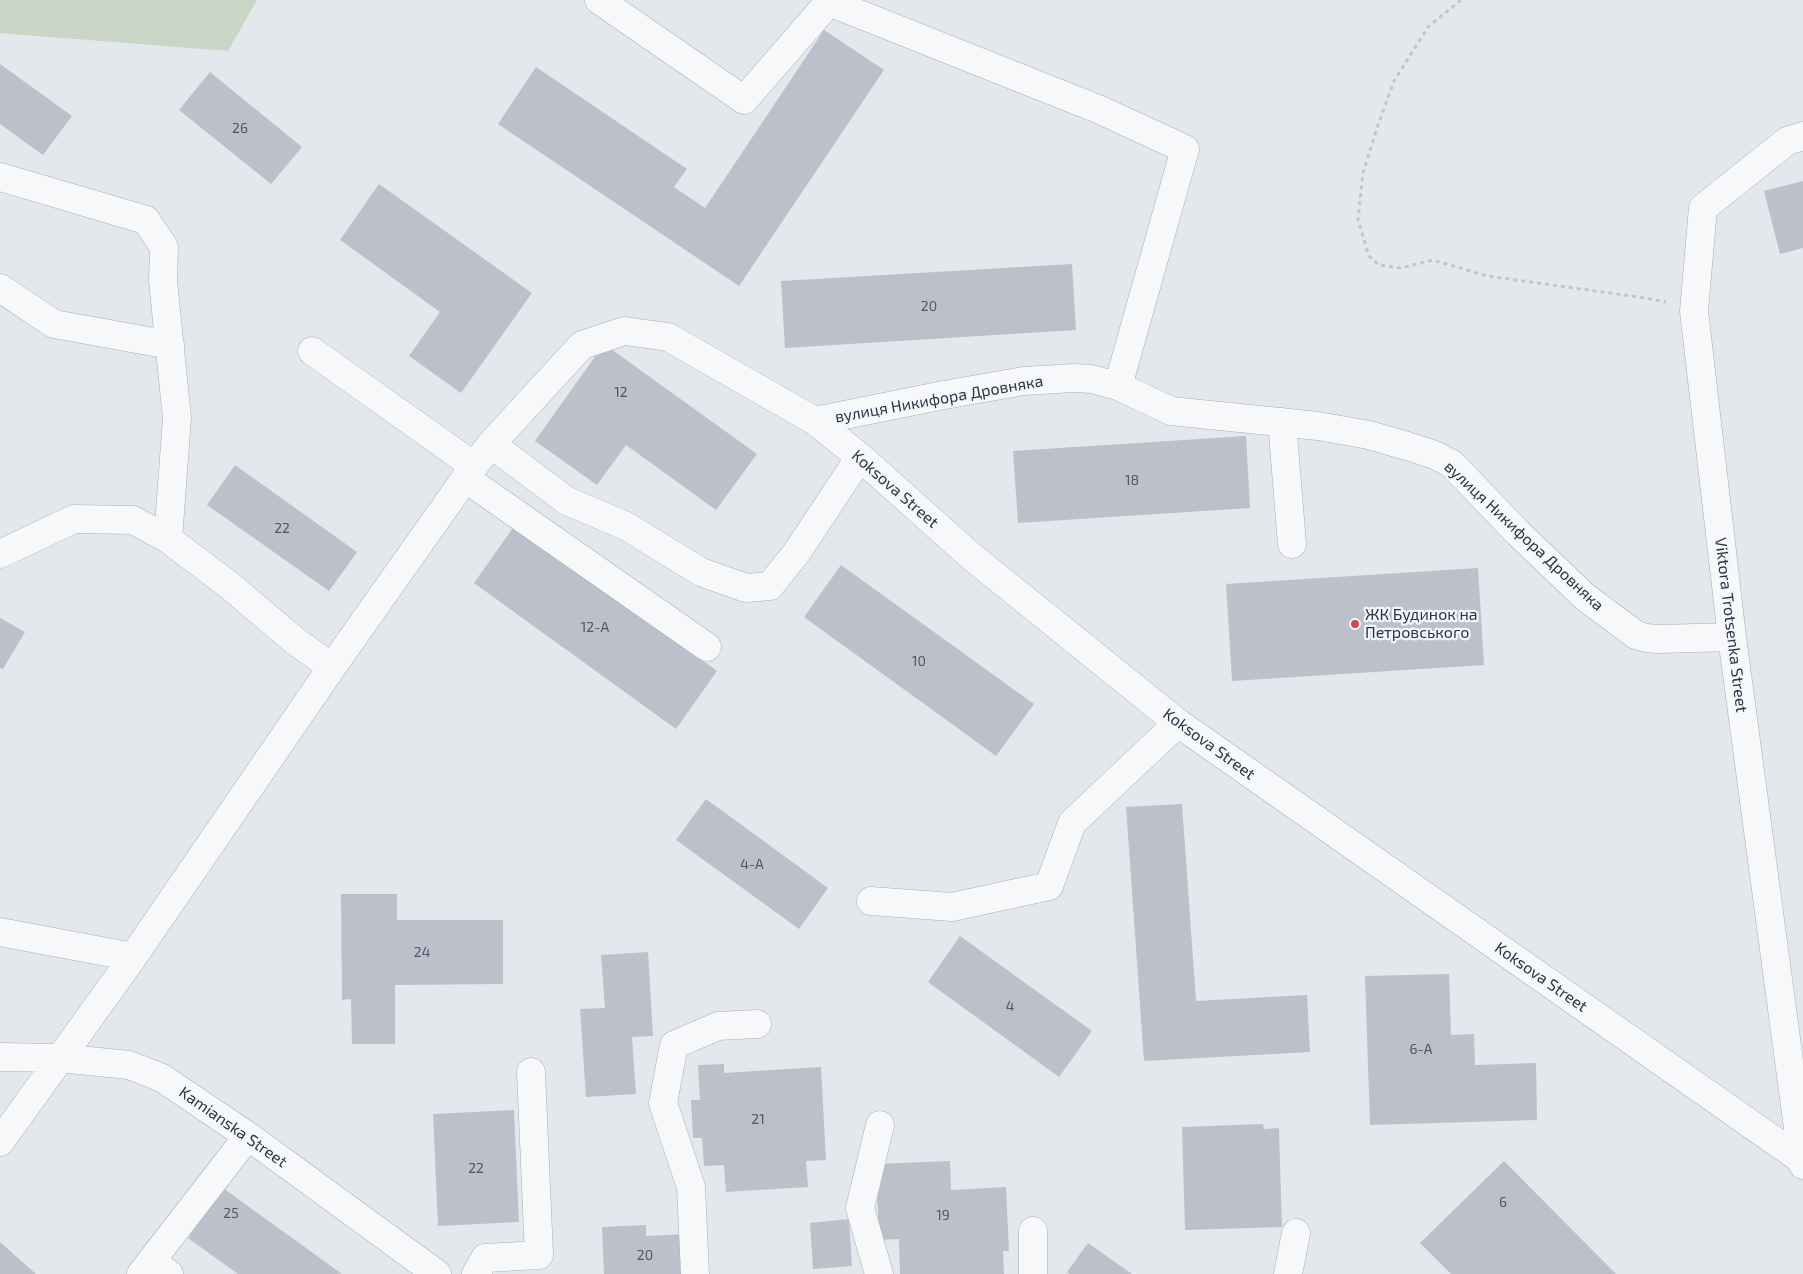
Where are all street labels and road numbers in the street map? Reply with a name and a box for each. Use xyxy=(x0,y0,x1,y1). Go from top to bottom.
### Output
street label: вулиця Никифора Дровняка xyxy=(833,371,1045,427)
street label: Koksova Street xyxy=(848,446,942,532)
street label: вулиця Никифора Дровняка xyxy=(1440,457,1608,615)
street label: Viktora Trotsenka Street xyxy=(1711,537,1751,713)
street label: Koksova Street xyxy=(1159,704,1259,784)
street label: Koksova Street xyxy=(1491,938,1591,1016)
street label: Kamianska Street xyxy=(175,1083,291,1171)

